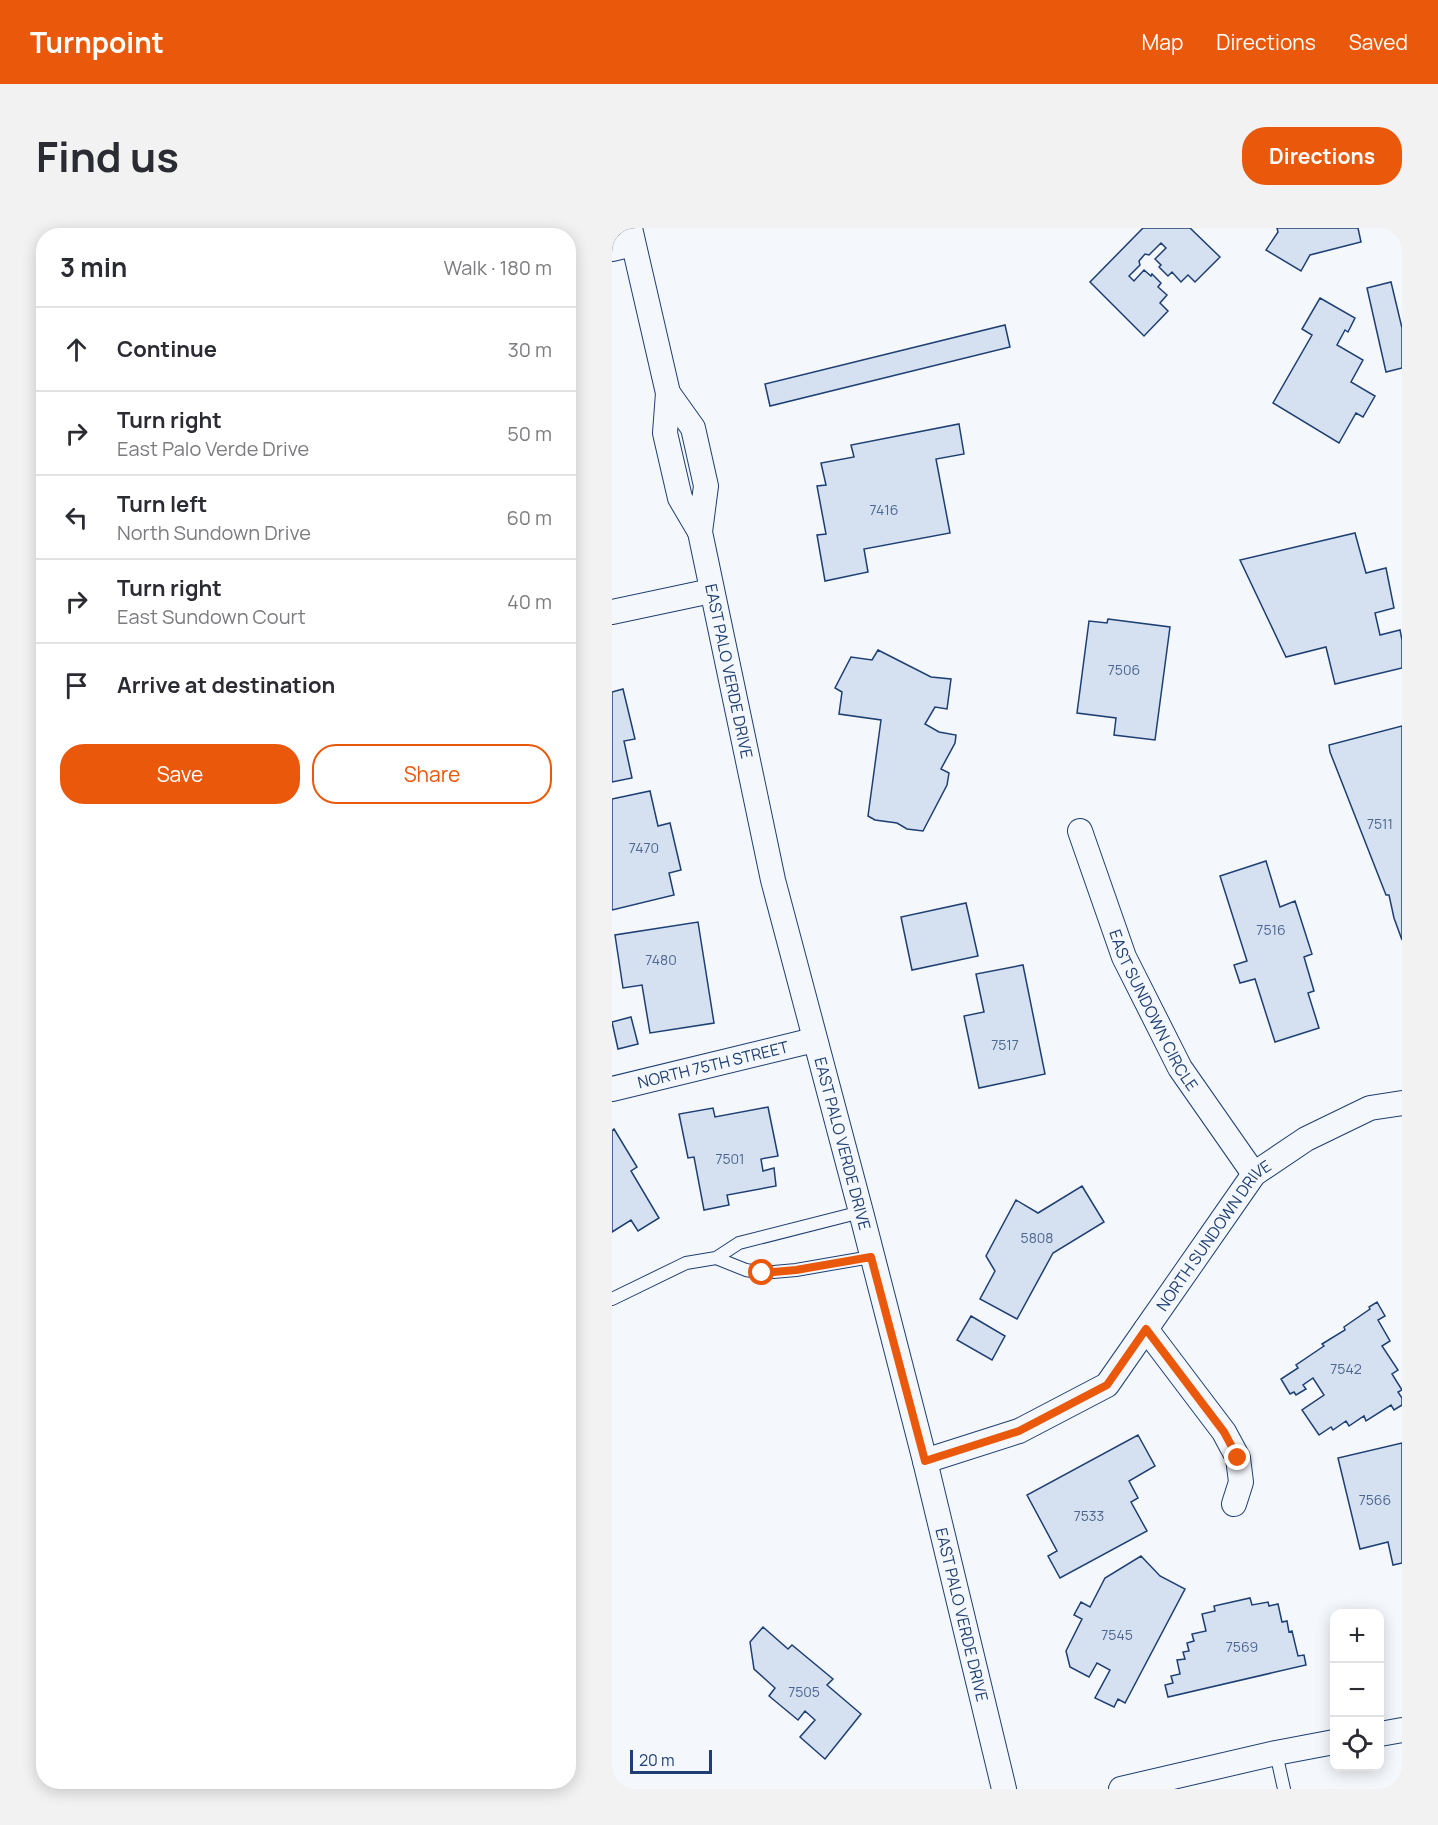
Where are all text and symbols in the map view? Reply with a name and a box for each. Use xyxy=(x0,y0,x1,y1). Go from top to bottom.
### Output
text: Turnpoint xyxy=(30,23,164,61)
text: Map xyxy=(1142,28,1183,56)
text: Directions xyxy=(1216,28,1316,56)
text: Saved xyxy=(1349,28,1408,56)
text: Find us xyxy=(36,127,179,185)
button: Directions xyxy=(1242,127,1402,185)
text: 3 min xyxy=(60,249,127,285)
text: Walk · 180 m xyxy=(443,254,552,281)
icon: ahead xyxy=(60,333,93,366)
text: Continue xyxy=(117,334,217,364)
text: 30 m xyxy=(508,336,552,363)
text: Turn right xyxy=(117,405,222,435)
icon: right xyxy=(60,417,93,450)
text: 50 m xyxy=(507,420,552,447)
text: East Palo Verde Drive xyxy=(117,435,309,462)
text: Turn left xyxy=(117,489,207,519)
house number: 7416 xyxy=(870,500,898,519)
icon: left xyxy=(60,501,93,534)
text: 60 m xyxy=(506,504,552,531)
text: North Sundown Drive xyxy=(117,519,311,546)
text: Turn right xyxy=(117,573,222,603)
street label: EAST PALO VERDE DRIVE xyxy=(700,582,758,761)
icon: right xyxy=(60,585,93,618)
text: 40 m xyxy=(507,588,552,615)
text: East Sundown Court xyxy=(117,603,306,630)
house number: 7506 xyxy=(1108,660,1140,679)
icon: arrive xyxy=(60,669,93,702)
text: Arrive at destination xyxy=(117,670,335,700)
button: Save xyxy=(60,744,300,804)
button: Share xyxy=(312,744,552,804)
house number: 7511 xyxy=(1367,814,1393,833)
house number: 7470 xyxy=(629,838,659,857)
house number: 7516 xyxy=(1256,920,1286,939)
street label: EAST SUNDOWN CIRCLE xyxy=(1104,926,1203,1095)
house number: 7480 xyxy=(645,950,677,969)
street label: NORTH 75TH STREET xyxy=(635,1035,791,1093)
house number: 7517 xyxy=(991,1035,1019,1054)
street label: EAST PALO VERDE DRIVE xyxy=(809,1055,876,1232)
house number: 7501 xyxy=(715,1149,745,1168)
street label: NORTH SUNDOWN DRIVE xyxy=(1151,1155,1275,1315)
house number: 5808 xyxy=(1021,1228,1053,1247)
route start xyxy=(748,1259,774,1285)
house number: 7542 xyxy=(1330,1359,1362,1378)
route end xyxy=(1224,1444,1250,1470)
house number: 7566 xyxy=(1359,1490,1391,1509)
house number: 7533 xyxy=(1074,1506,1104,1525)
street label: EAST PALO VERDE DRIVE xyxy=(930,1525,994,1704)
map controls xyxy=(1330,1609,1384,1771)
button: + xyxy=(1330,1609,1384,1663)
house number: 7545 xyxy=(1101,1625,1133,1644)
house number: 7569 xyxy=(1226,1637,1258,1656)
button: − xyxy=(1330,1663,1384,1717)
house number: 7505 xyxy=(788,1682,820,1701)
button: locate xyxy=(1330,1717,1384,1771)
scale bar xyxy=(630,1747,712,1774)
text: 20 m xyxy=(639,1749,675,1771)

